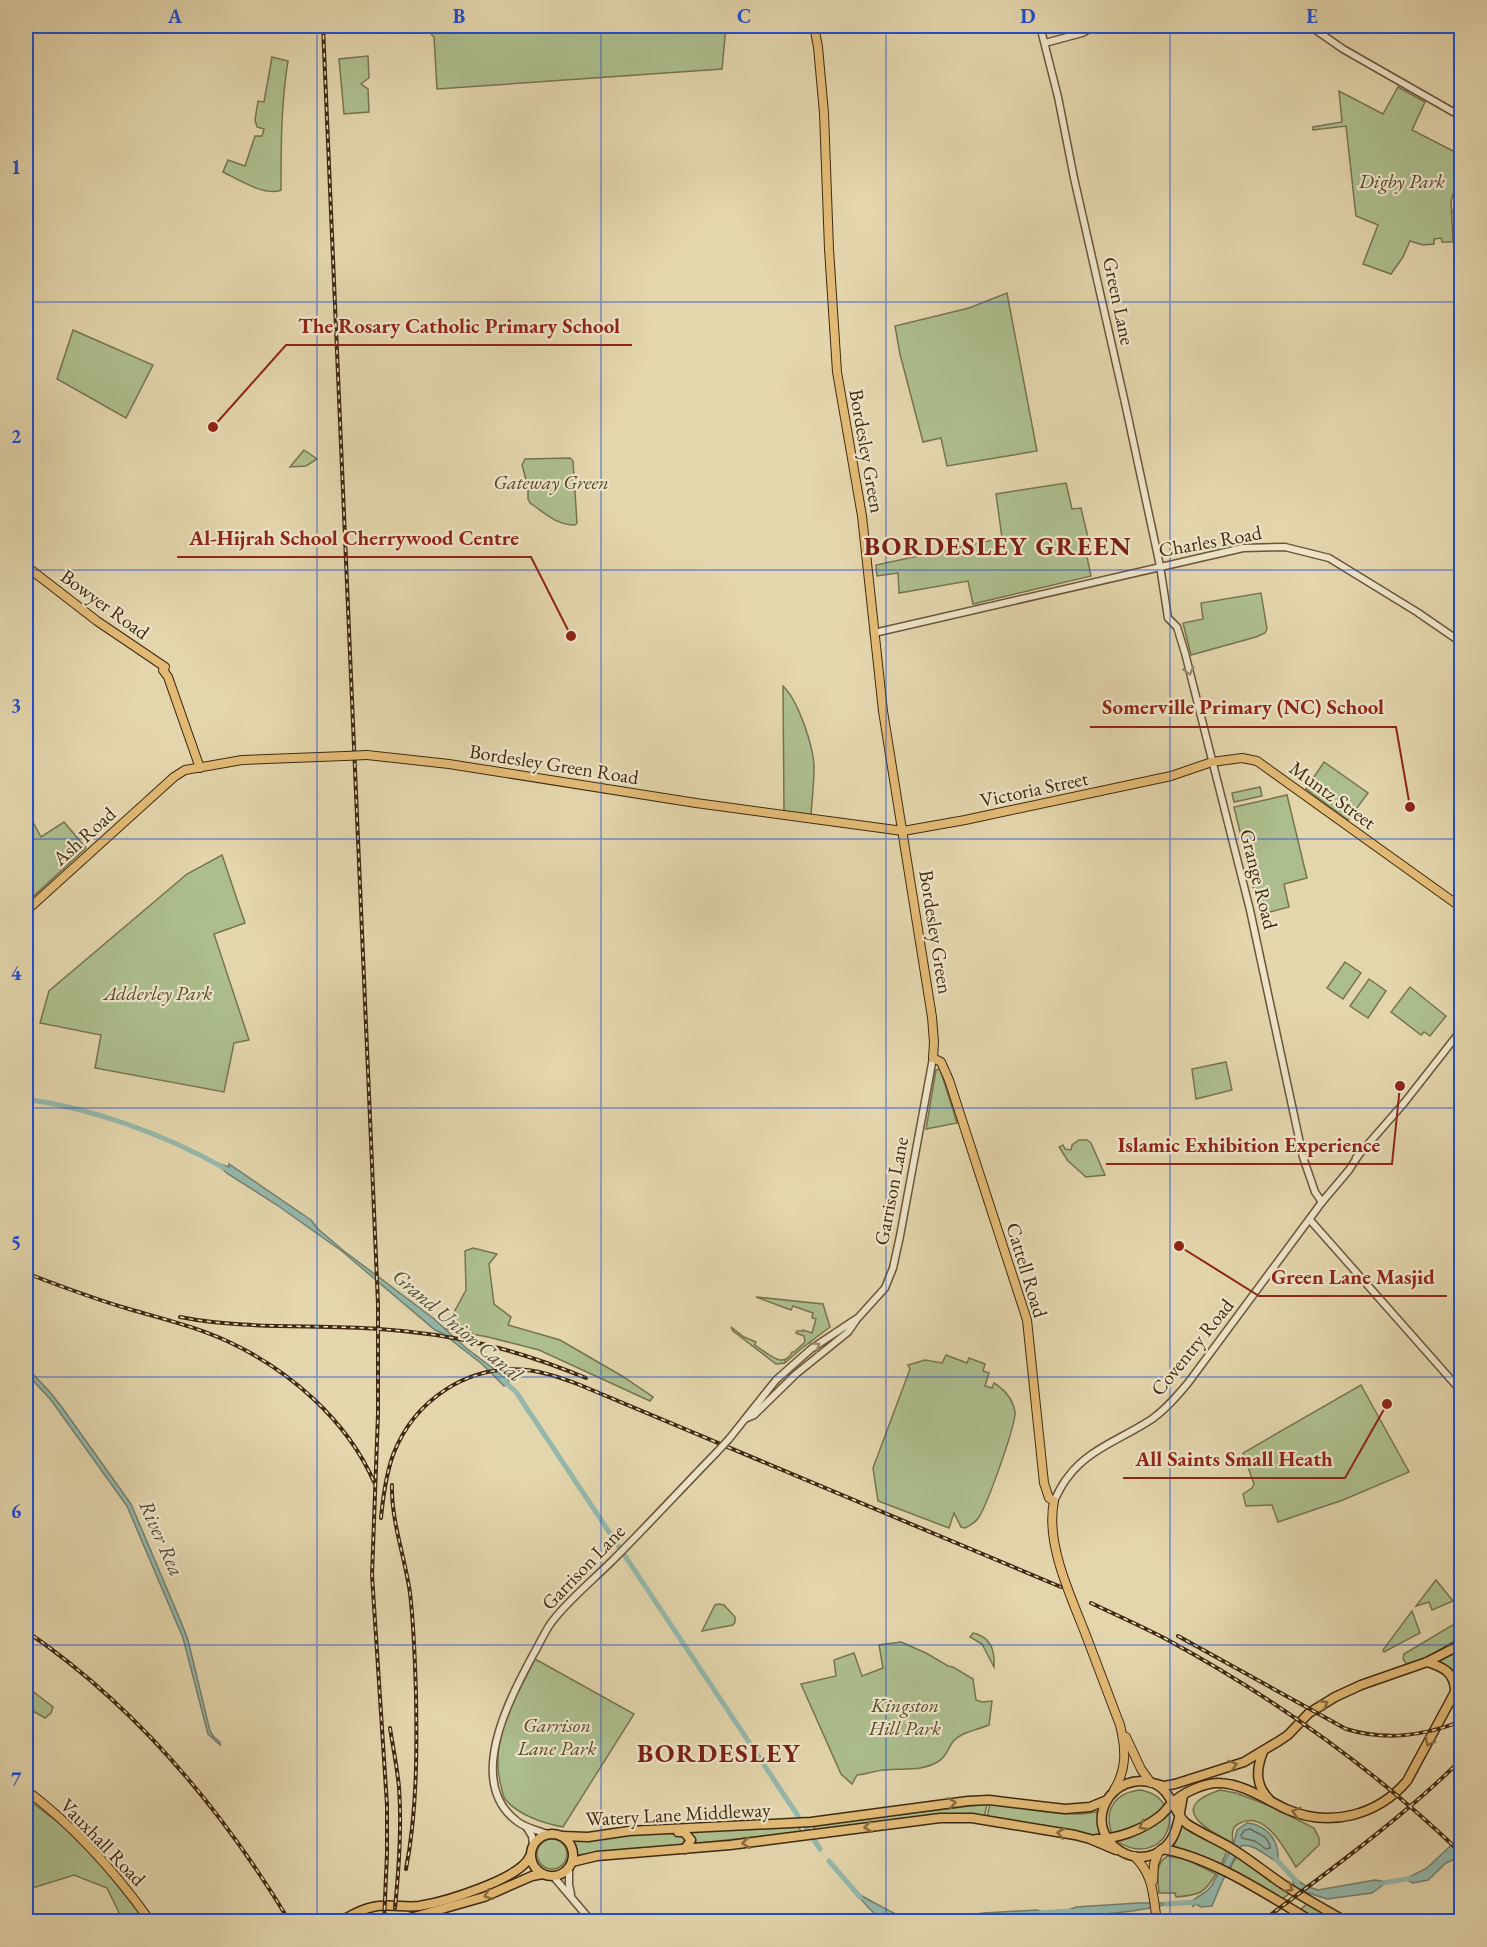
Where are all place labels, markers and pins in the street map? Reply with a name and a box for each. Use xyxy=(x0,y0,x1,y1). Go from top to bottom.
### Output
callout: The Rosary Catholic Primary School xyxy=(286,306,632,345)
callout: Al-Hijrah School Cherrywood Centre xyxy=(177,518,531,557)
callout: Somerville Primary (NC) School xyxy=(1090,688,1396,727)
callout: Islamic Exhibition Experience xyxy=(1106,1125,1392,1164)
callout: Green Lane Masjid xyxy=(1259,1257,1447,1296)
callout: All Saints Small Heath xyxy=(1123,1439,1345,1478)

